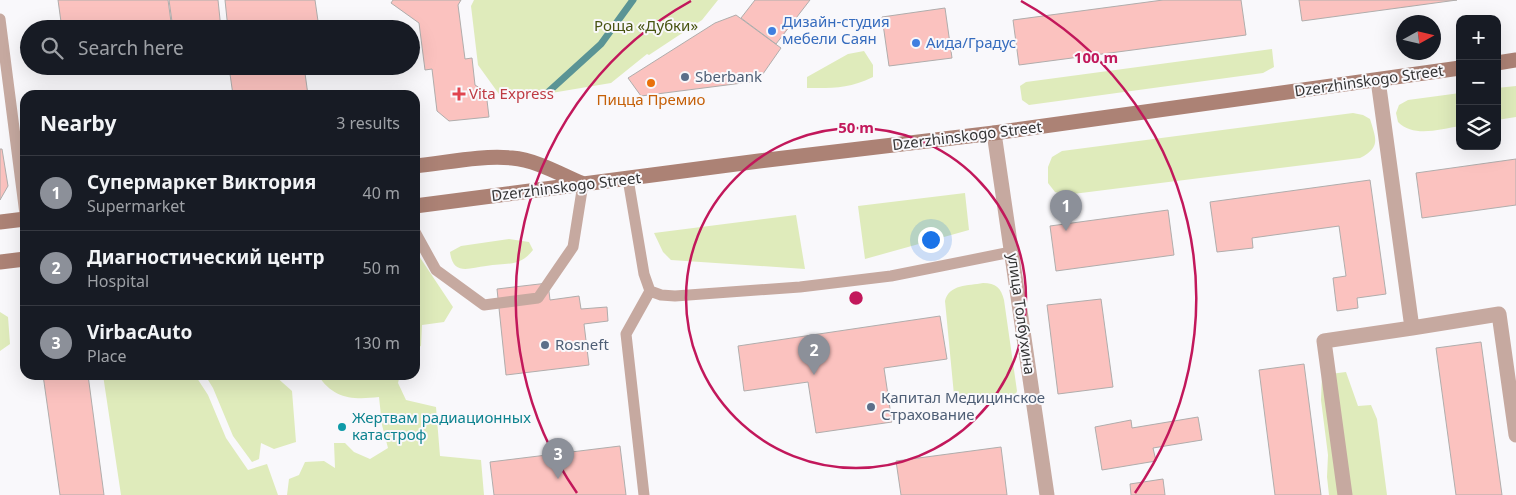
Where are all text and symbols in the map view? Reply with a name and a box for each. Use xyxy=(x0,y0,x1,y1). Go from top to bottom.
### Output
place label: Дизайн-студия мебели Саян xyxy=(782,11,890,48)
park label: Роща «Дубки» xyxy=(594,15,698,35)
north arrow xyxy=(1396,15,1441,60)
map controls xyxy=(1456,15,1501,150)
button: + xyxy=(1456,15,1501,60)
search box xyxy=(20,20,420,75)
marker: Дизайн-студия мебели Саян xyxy=(766,25,778,37)
place label: Аида/Градус xyxy=(926,32,1016,52)
icon: search xyxy=(38,34,66,62)
text: Search here xyxy=(78,35,184,61)
marker: Аида/Градус xyxy=(910,37,922,49)
text: 100 m xyxy=(1074,47,1118,67)
street label: Dzerzhinskogo Street xyxy=(1293,60,1445,100)
button: − xyxy=(1456,60,1501,105)
place label: Sberbank xyxy=(695,66,762,86)
marker: Sberbank xyxy=(679,71,691,83)
marker: Пицца Премио xyxy=(645,77,657,89)
place label: Vita Express xyxy=(469,83,554,103)
marker: Vita Express xyxy=(453,88,465,100)
place label: Пицца Премио xyxy=(596,89,706,109)
button: layers xyxy=(1456,105,1501,150)
text: Nearby xyxy=(40,109,116,137)
text: 3 results xyxy=(336,112,400,134)
street label: Dzerzhinskogo Street xyxy=(891,116,1043,154)
text: 50 m xyxy=(838,117,874,137)
street label: Dzerzhinskogo Street xyxy=(490,167,642,205)
text: Супермаркет Виктория xyxy=(87,169,316,195)
text: 1 xyxy=(51,182,61,204)
text: 40 m xyxy=(363,182,400,204)
pin: 1 xyxy=(1050,190,1082,231)
text: Supermarket xyxy=(87,195,185,217)
your location xyxy=(918,227,944,253)
text: Диагностический центр xyxy=(87,244,325,270)
street label: улица Толбухина xyxy=(1004,252,1040,376)
text: 2 xyxy=(51,257,61,279)
text: 50 m xyxy=(363,257,400,279)
text: Hospital xyxy=(87,270,149,292)
centre of rings xyxy=(847,289,865,307)
text: VirbacAuto xyxy=(87,319,192,345)
text: 3 xyxy=(51,332,61,354)
text: 130 m xyxy=(353,332,400,354)
place label: Rosneft xyxy=(555,334,609,354)
pin: 2 xyxy=(798,334,830,375)
marker: Rosneft xyxy=(539,339,551,351)
text: Place xyxy=(87,345,127,367)
place label: Капитал Медицинское Страхование xyxy=(881,387,1045,424)
marker: Капитал Медицинское Страхование xyxy=(865,401,877,413)
place label: Жертвам радиационных катастроф xyxy=(352,407,531,444)
marker: Жертвам радиационных катастроф xyxy=(336,421,348,433)
pin: 3 xyxy=(542,438,574,479)

